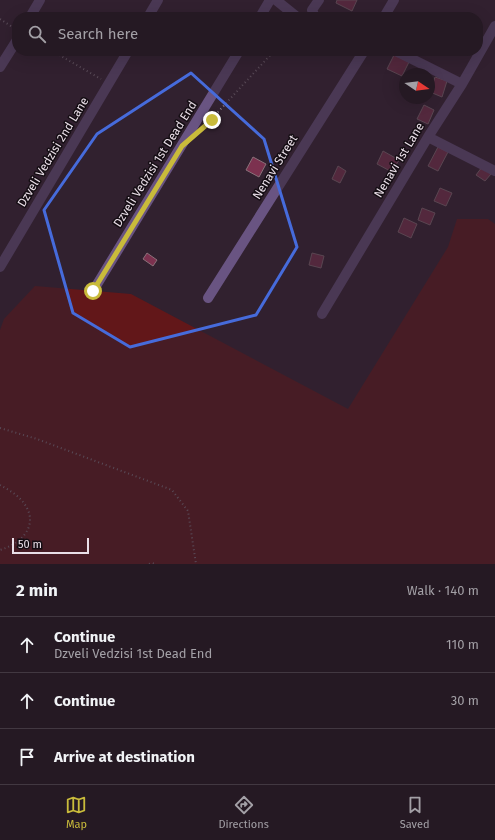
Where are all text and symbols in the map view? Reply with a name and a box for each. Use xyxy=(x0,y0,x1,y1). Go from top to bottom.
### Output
search box xyxy=(12,12,483,56)
icon: search xyxy=(26,23,48,45)
text: Search here xyxy=(58,25,138,43)
north arrow xyxy=(399,68,435,104)
street label: Dzveli Vedzisi 2nd Lane xyxy=(15,95,91,209)
street label: Dzveli Vedzisi 1st Dead End xyxy=(110,98,200,230)
route end xyxy=(203,111,221,129)
street label: Nenavi 1st Lane xyxy=(371,120,427,200)
street label: Nenavi Street xyxy=(250,132,301,202)
route start xyxy=(84,282,102,300)
scale bar xyxy=(12,536,89,555)
text: 50 m xyxy=(18,538,42,551)
text: 2 min xyxy=(16,580,58,601)
text: Walk · 140 m xyxy=(407,583,479,598)
text: Continue xyxy=(54,628,115,646)
icon: ahead xyxy=(16,634,38,656)
text: 110 m xyxy=(446,637,479,652)
text: Dzveli Vedzisi 1st Dead End xyxy=(54,646,212,661)
icon: ahead xyxy=(16,690,38,712)
text: Continue xyxy=(54,692,115,710)
text: 30 m xyxy=(451,693,479,708)
icon: arrive xyxy=(16,746,38,768)
text: Arrive at destination xyxy=(54,748,195,766)
tab: Map xyxy=(65,794,87,831)
tab: Directions xyxy=(218,794,269,831)
tab: Saved xyxy=(400,794,430,831)

